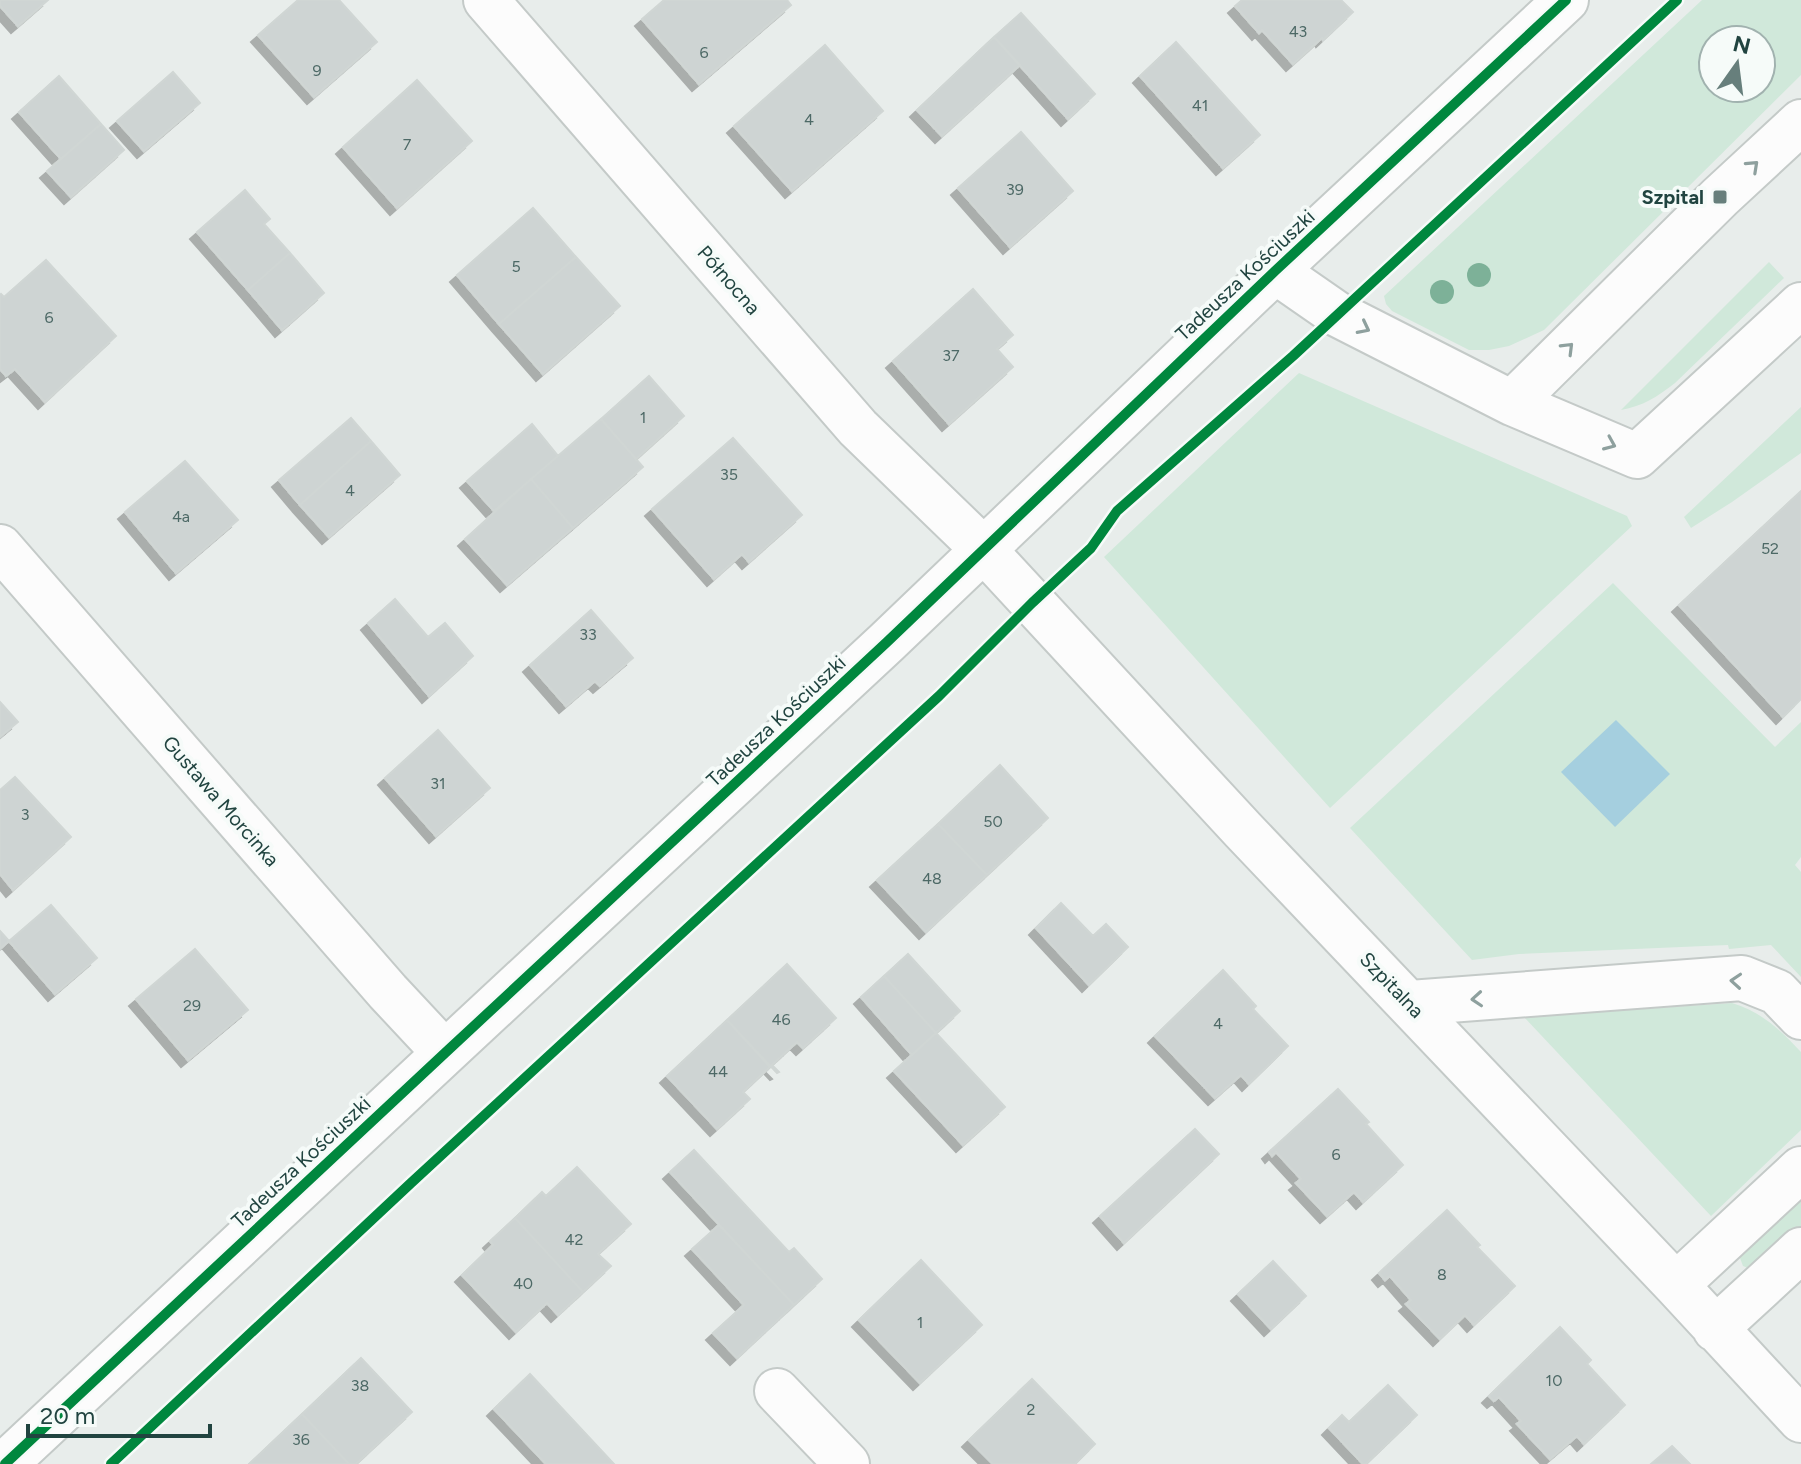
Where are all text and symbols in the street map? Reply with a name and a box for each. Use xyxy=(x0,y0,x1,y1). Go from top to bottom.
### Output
house number: 43 xyxy=(1289,22,1307,41)
north arrow xyxy=(1697,24,1777,104)
text: N xyxy=(1730,30,1753,60)
house number: 6 xyxy=(699,43,709,62)
house number: 9 xyxy=(312,61,322,80)
house number: 41 xyxy=(1192,96,1208,115)
house number: 4 xyxy=(804,110,814,129)
house number: 7 xyxy=(403,135,412,154)
one-way arrow xyxy=(1744,162,1759,176)
house number: 39 xyxy=(1006,180,1024,199)
place label: Szpital xyxy=(1642,185,1704,209)
marker: Szpital xyxy=(1711,188,1729,206)
street label: Tadeusza Kościuszki xyxy=(1171,204,1319,346)
street label: Północna xyxy=(693,241,765,319)
house number: 5 xyxy=(511,257,521,276)
house number: 6 xyxy=(44,308,54,327)
one-way arrow xyxy=(1356,318,1371,333)
one-way arrow xyxy=(1559,343,1573,357)
house number: 37 xyxy=(942,346,960,365)
house number: 1 xyxy=(640,408,646,427)
one-way arrow xyxy=(1602,435,1616,451)
house number: 35 xyxy=(720,465,738,484)
house number: 4 xyxy=(345,481,355,500)
house number: 4a xyxy=(172,507,190,526)
house number: 52 xyxy=(1761,539,1779,558)
house number: 33 xyxy=(579,625,597,644)
street label: Tadeusza Kościuszki xyxy=(702,650,850,792)
street label: Gustawa Morcinka xyxy=(158,731,284,871)
house number: 31 xyxy=(430,774,446,793)
house number: 3 xyxy=(21,805,29,824)
house number: 50 xyxy=(983,812,1003,831)
house number: 48 xyxy=(922,869,942,888)
street label: Szpitalna xyxy=(1355,947,1429,1023)
one-way arrow xyxy=(1729,972,1742,989)
one-way arrow xyxy=(1470,990,1483,1007)
house number: 29 xyxy=(183,996,201,1015)
house number: 46 xyxy=(772,1010,791,1029)
house number: 4 xyxy=(1213,1014,1223,1033)
house number: 44 xyxy=(708,1062,728,1081)
street label: Tadeusza Kościuszki xyxy=(227,1091,375,1233)
house number: 6 xyxy=(1331,1145,1341,1164)
house number: 42 xyxy=(565,1230,583,1249)
house number: 8 xyxy=(1437,1265,1447,1284)
house number: 40 xyxy=(513,1274,533,1293)
house number: 1 xyxy=(917,1313,923,1332)
house number: 10 xyxy=(1546,1371,1562,1390)
house number: 38 xyxy=(351,1376,369,1395)
scale bar xyxy=(28,1388,210,1438)
house number: 2 xyxy=(1027,1400,1035,1419)
text: 20 m xyxy=(40,1401,95,1430)
house number: 36 xyxy=(292,1430,310,1449)

